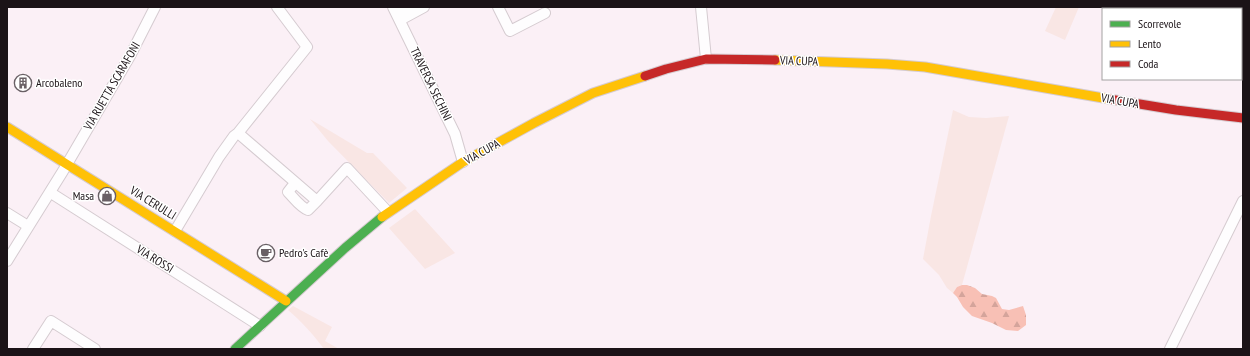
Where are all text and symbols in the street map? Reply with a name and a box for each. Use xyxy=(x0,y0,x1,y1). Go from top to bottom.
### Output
legend xyxy=(1102,8,1242,80)
text: Scorrevole xyxy=(1138,16,1181,31)
text: Lento xyxy=(1138,36,1161,51)
street label: VIA RUETTA SCARAFONI xyxy=(80,39,143,133)
street label: TRAVERSA SECHINI xyxy=(407,45,456,123)
street label: VIA CUPA xyxy=(779,52,819,69)
text: Coda xyxy=(1138,56,1159,71)
building icon: Arcobaleno xyxy=(13,73,33,93)
place label: Arcobaleno xyxy=(36,75,82,90)
street label: VIA CUPA xyxy=(1099,90,1141,111)
street label: VIA CUPA xyxy=(460,136,502,168)
street label: VIA CERULLI xyxy=(127,182,179,223)
shop icon: Masa xyxy=(97,186,117,206)
place label: Masa xyxy=(73,188,94,203)
street label: VIA ROSSI xyxy=(133,241,177,276)
cafe icon: Pedro's Cafè xyxy=(256,243,276,263)
place label: Pedro's Cafè xyxy=(279,245,328,260)

